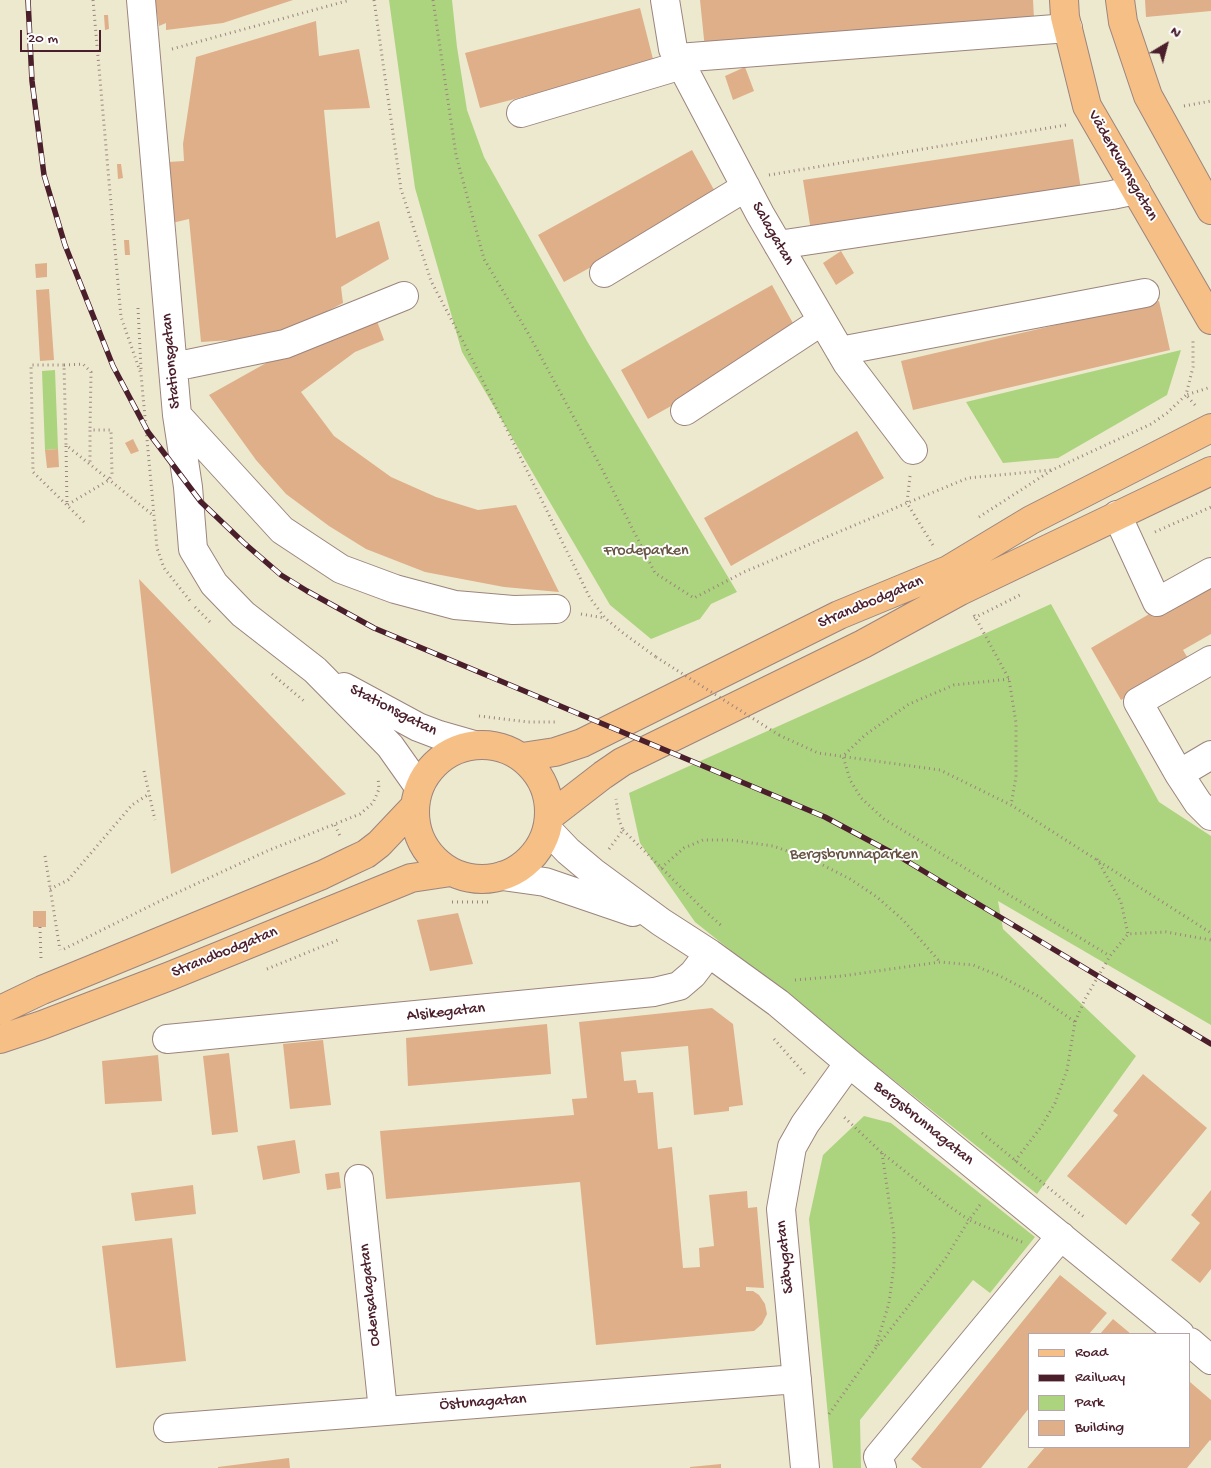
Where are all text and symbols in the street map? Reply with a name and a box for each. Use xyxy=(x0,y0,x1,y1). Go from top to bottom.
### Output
scale bar xyxy=(22,20,104,52)
north arrow xyxy=(1141,20,1191,70)
text: N xyxy=(1167,23,1184,42)
text: 20 m xyxy=(28,30,58,48)
street label: Väderkvarnsgatan xyxy=(1083,107,1161,225)
street label: Salagatan xyxy=(746,199,798,269)
street label: Stationsgatan xyxy=(158,313,186,409)
park label: Frodeparken xyxy=(603,542,689,562)
street label: Strandbodgatan xyxy=(815,572,927,634)
street label: Stationsgatan xyxy=(346,681,440,741)
park label: Bergsbrunnaparken xyxy=(790,846,918,866)
street label: Strandbodgatan xyxy=(169,923,281,983)
street label: Alsikegatan xyxy=(406,999,486,1027)
street label: Bergsbrunnagatan xyxy=(869,1078,977,1170)
street label: Säbygatan xyxy=(773,1219,799,1295)
street label: Odensalagatan xyxy=(356,1243,386,1347)
legend xyxy=(1028,1333,1191,1448)
text: Road xyxy=(1075,1344,1108,1362)
text: Railway xyxy=(1075,1369,1125,1387)
street label: Östunagatan xyxy=(439,1390,527,1416)
text: Park xyxy=(1075,1394,1104,1412)
text: Building xyxy=(1075,1419,1124,1437)

